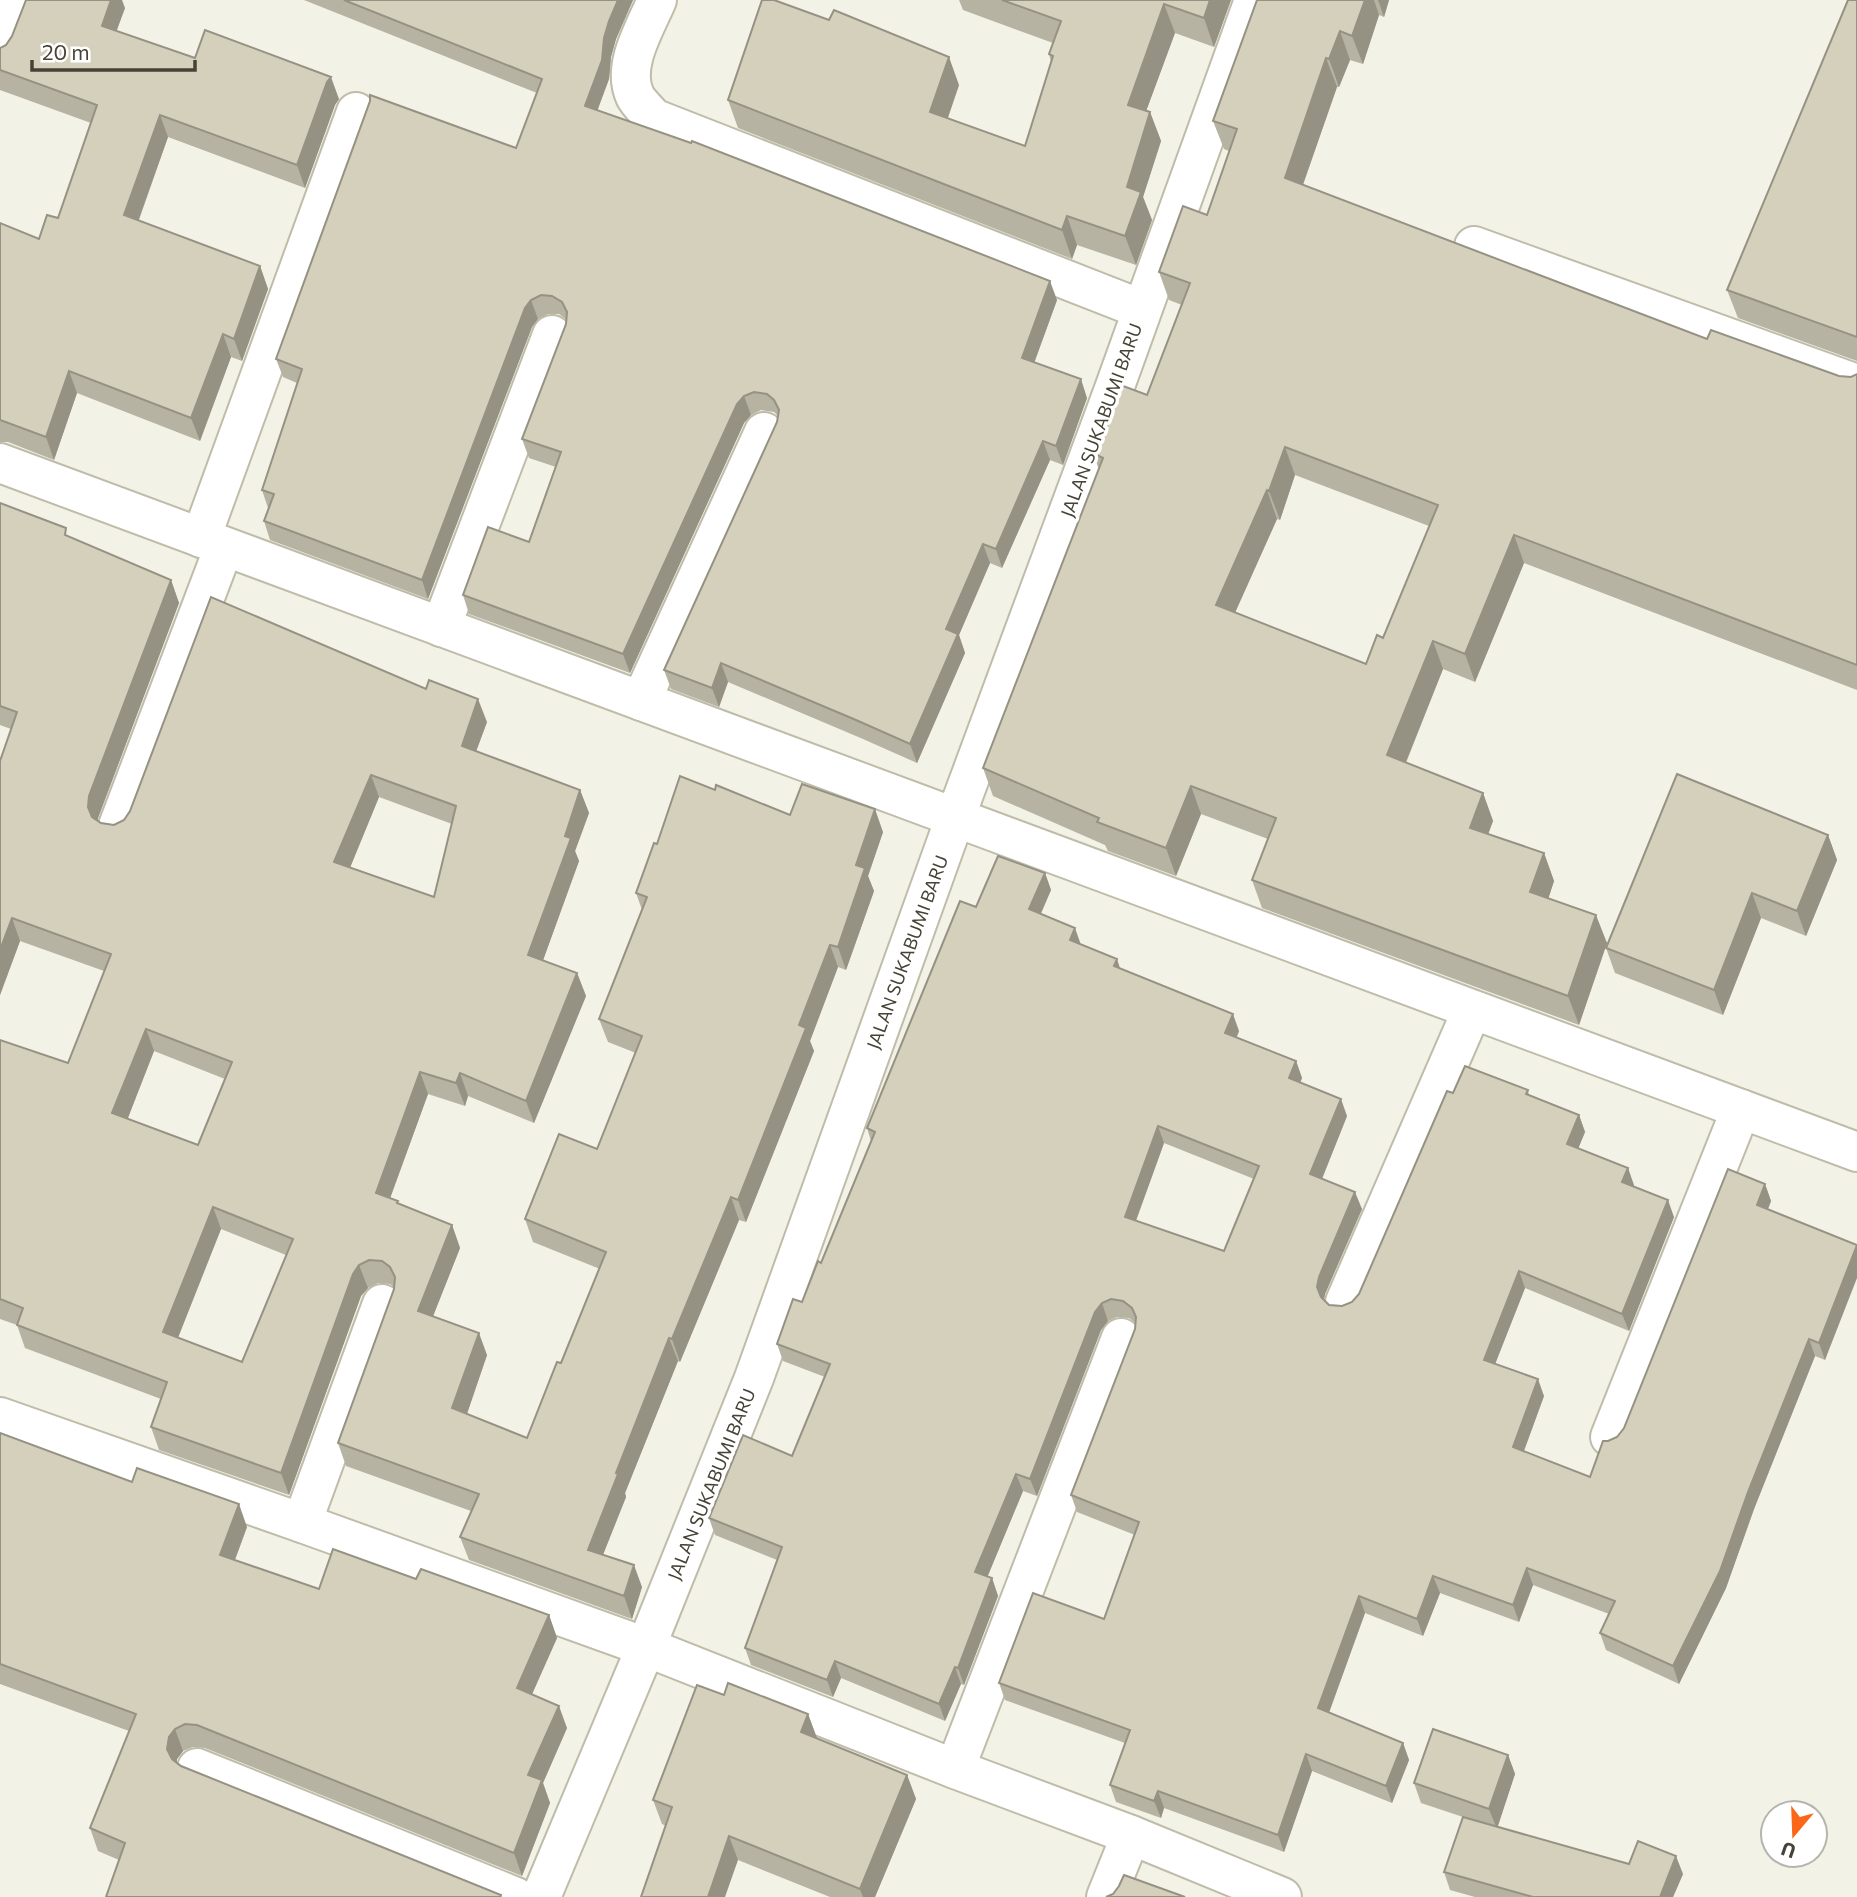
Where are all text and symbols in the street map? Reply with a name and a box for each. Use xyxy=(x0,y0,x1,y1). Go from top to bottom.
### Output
scale bar xyxy=(32,28,194,72)
text: 20 m xyxy=(42,39,90,64)
street label: JALAN SUKABUMI BARU xyxy=(1056,320,1146,520)
street label: JALAN SUKABUMI BARU xyxy=(862,852,952,1052)
street label: JALAN SUKABUMI BARU xyxy=(662,1385,760,1583)
north arrow xyxy=(1759,1799,1829,1869)
text: U xyxy=(1778,1837,1799,1864)

